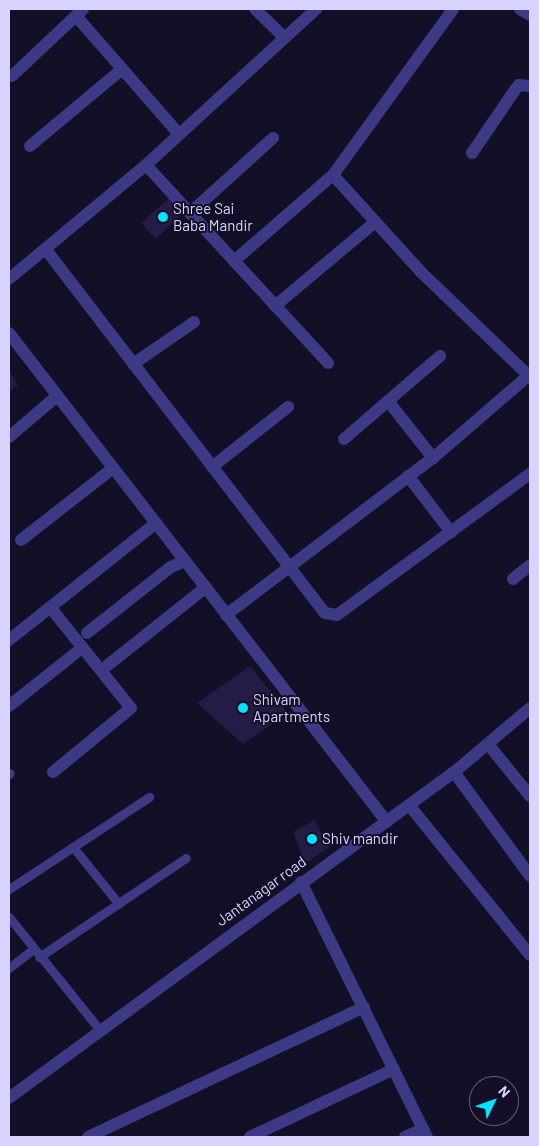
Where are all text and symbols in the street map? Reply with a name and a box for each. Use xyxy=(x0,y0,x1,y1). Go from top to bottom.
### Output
place label: Shree Sai Baba Mandir xyxy=(173,199,253,234)
marker: Shree Sai Baba Mandir xyxy=(157,211,169,223)
place label: Shivam Apartments xyxy=(253,690,330,725)
marker: Shivam Apartments xyxy=(237,702,249,714)
place label: Shiv mandir xyxy=(322,830,398,848)
marker: Shiv mandir xyxy=(306,833,318,845)
street label: Jantanagar road xyxy=(212,852,310,930)
north arrow xyxy=(469,1076,519,1126)
text: N xyxy=(495,1082,514,1100)

